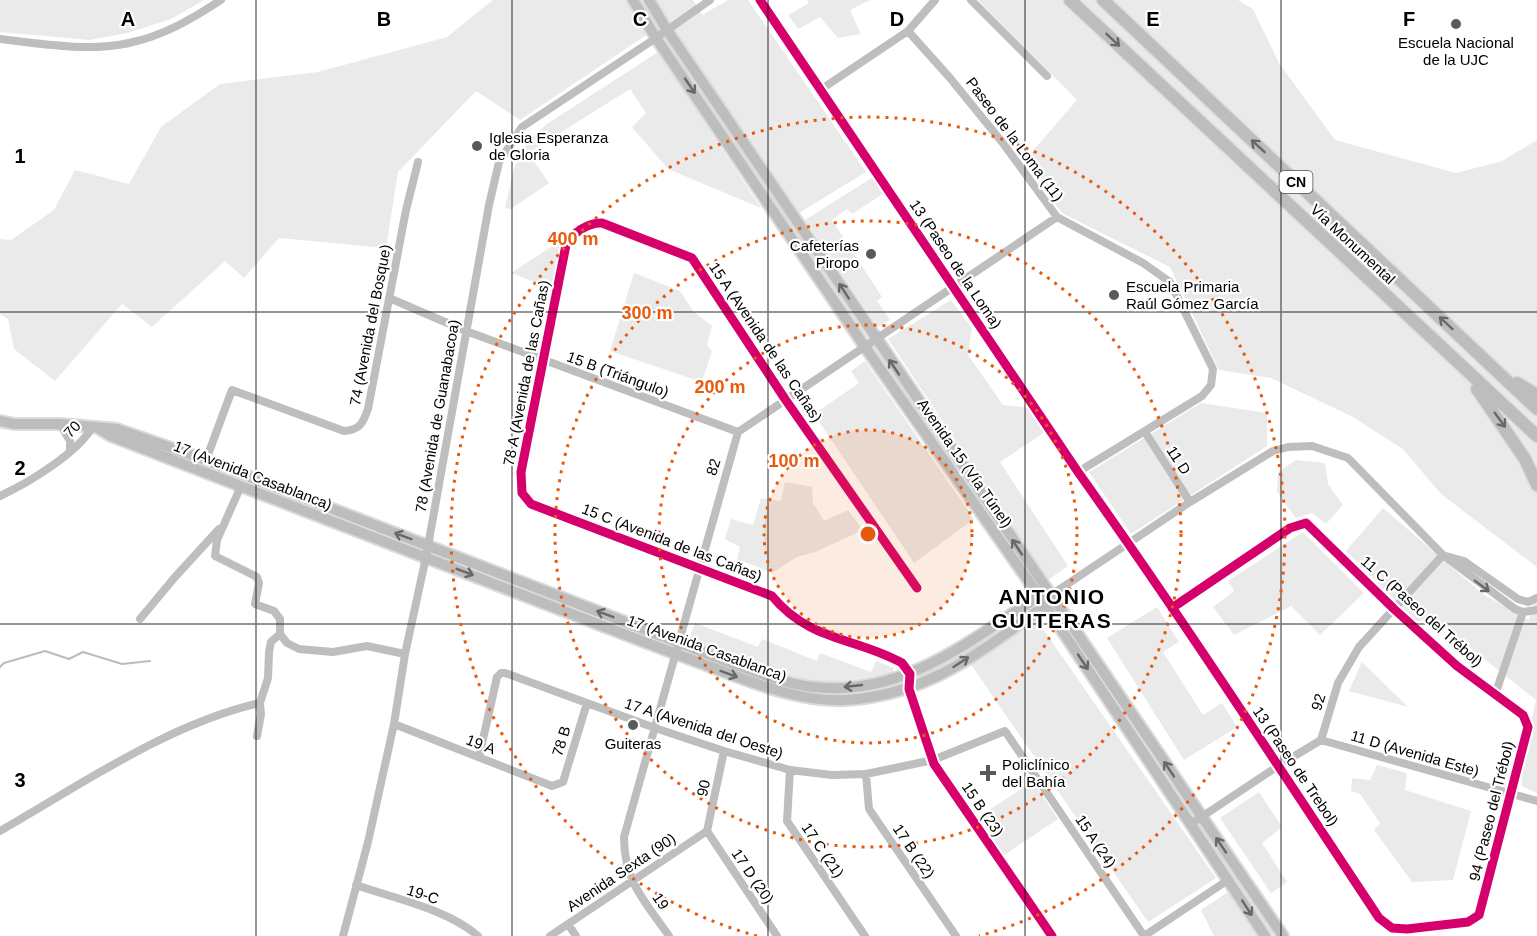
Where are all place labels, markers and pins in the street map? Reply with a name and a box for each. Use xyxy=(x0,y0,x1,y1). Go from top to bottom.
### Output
marker: Escuela Nacional de la UJC xyxy=(1449,17,1463,31)
place label: Escuela Nacional de la UJC xyxy=(1398,34,1514,68)
place label: Iglesia Esperanza de Gloria xyxy=(489,129,609,163)
marker: Iglesia Esperanza de Gloria xyxy=(470,139,484,153)
place label: Cafeterías Piropo xyxy=(790,237,859,271)
marker: Cafeterías Piropo xyxy=(864,247,878,261)
place label: Escuela Primaria Raúl Gómez García xyxy=(1126,278,1259,312)
marker: Escuela Primaria Raúl Gómez García xyxy=(1107,288,1121,302)
centre of rings xyxy=(858,524,878,544)
marker: Guiteras xyxy=(626,718,640,732)
place label: Guiteras xyxy=(605,735,661,752)
place label: Policlínico del Bahía xyxy=(1002,756,1070,790)
marker: Policlínico del Bahía xyxy=(979,764,997,782)

